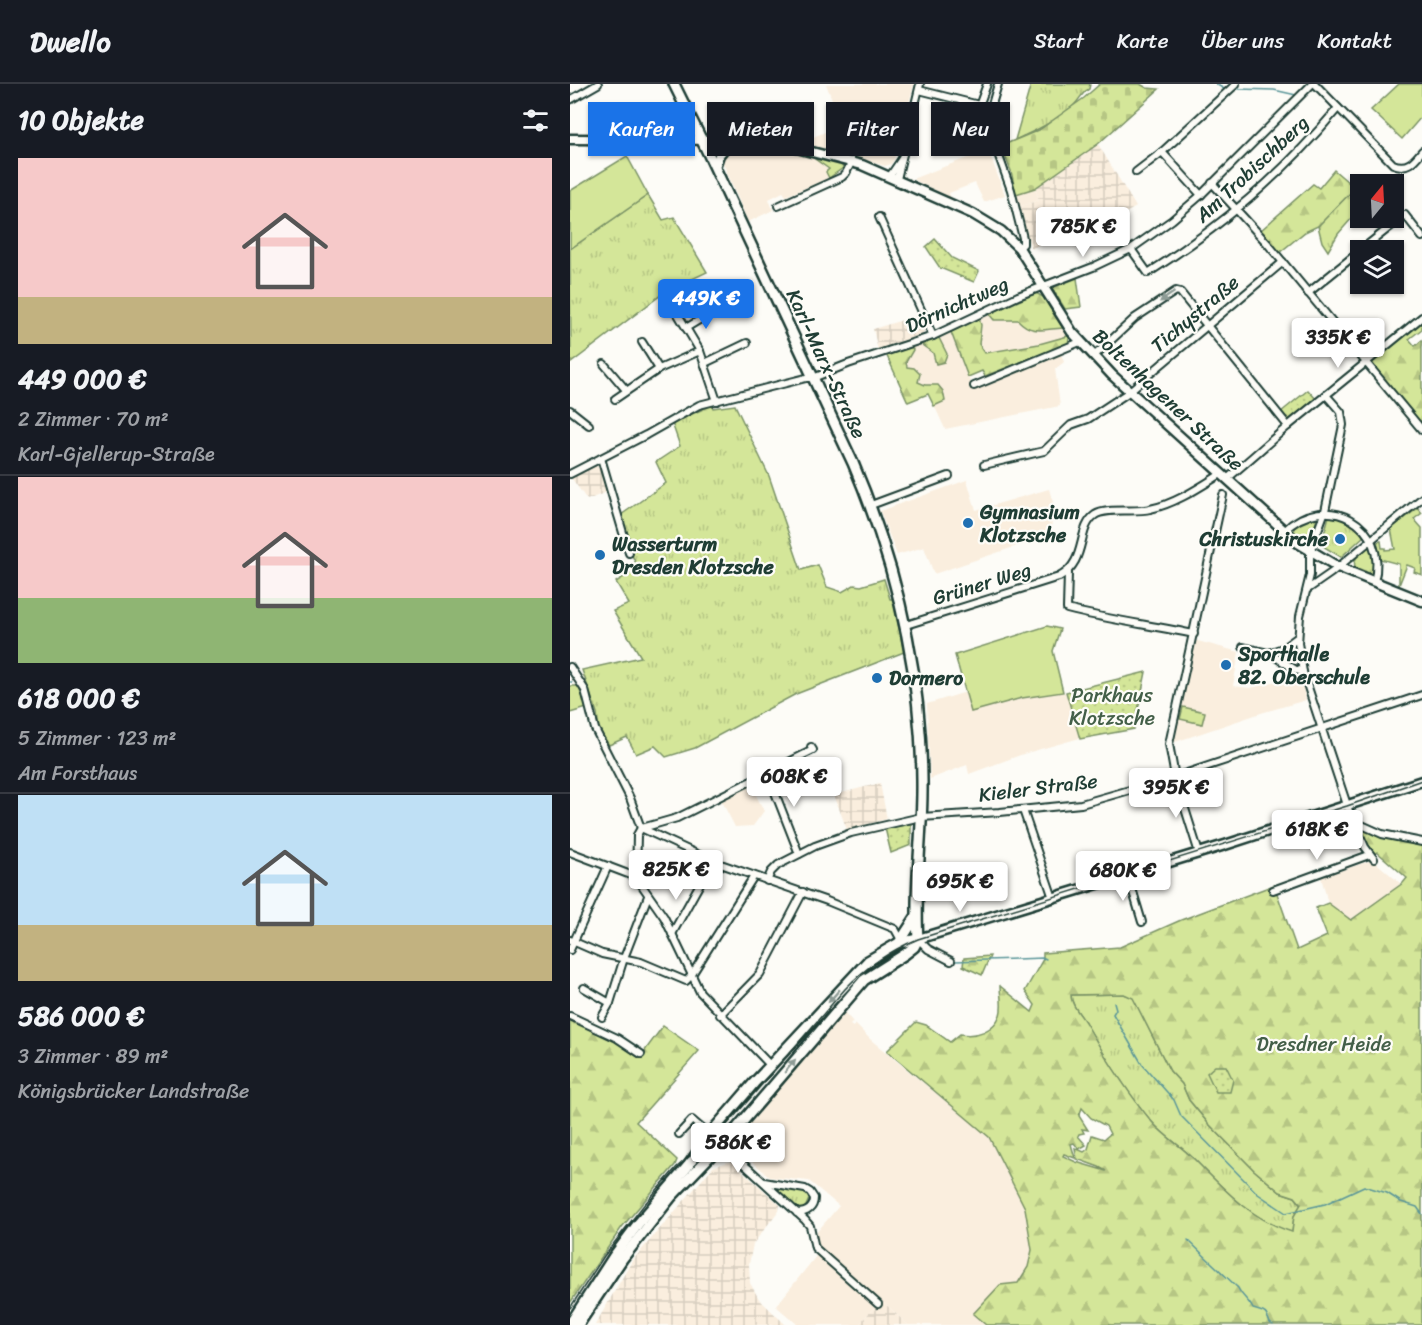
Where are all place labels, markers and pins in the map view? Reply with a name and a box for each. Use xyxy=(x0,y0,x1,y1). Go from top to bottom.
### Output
pin: 785K € xyxy=(1034,207,1132,258)
pin: 449K € xyxy=(657,279,755,330)
pin: 335K € xyxy=(1289,318,1387,369)
place label: Gymnasium Klotzsche xyxy=(979,495,1080,553)
marker: Gymnasium Klotzsche xyxy=(961,516,975,530)
place label: Christuskirche xyxy=(1198,522,1329,557)
place label: Wasserturm Dresden Klotzsche xyxy=(612,527,774,585)
marker: Christuskirche xyxy=(1333,532,1347,546)
marker: Wasserturm Dresden Klotzsche xyxy=(593,548,607,562)
place label: Sporthalle 82. Oberschule xyxy=(1237,637,1370,695)
marker: Sporthalle 82. Oberschule xyxy=(1219,658,1233,672)
place label: Dormero xyxy=(889,661,963,696)
marker: Dormero xyxy=(870,671,884,685)
pin: 608K € xyxy=(745,757,843,808)
pin: 395K € xyxy=(1127,768,1225,819)
pin: 618K € xyxy=(1268,810,1366,861)
pin: 825K € xyxy=(627,850,725,901)
pin: 680K € xyxy=(1074,851,1172,902)
pin: 695K € xyxy=(911,862,1009,913)
pin: 586K € xyxy=(689,1123,787,1174)

